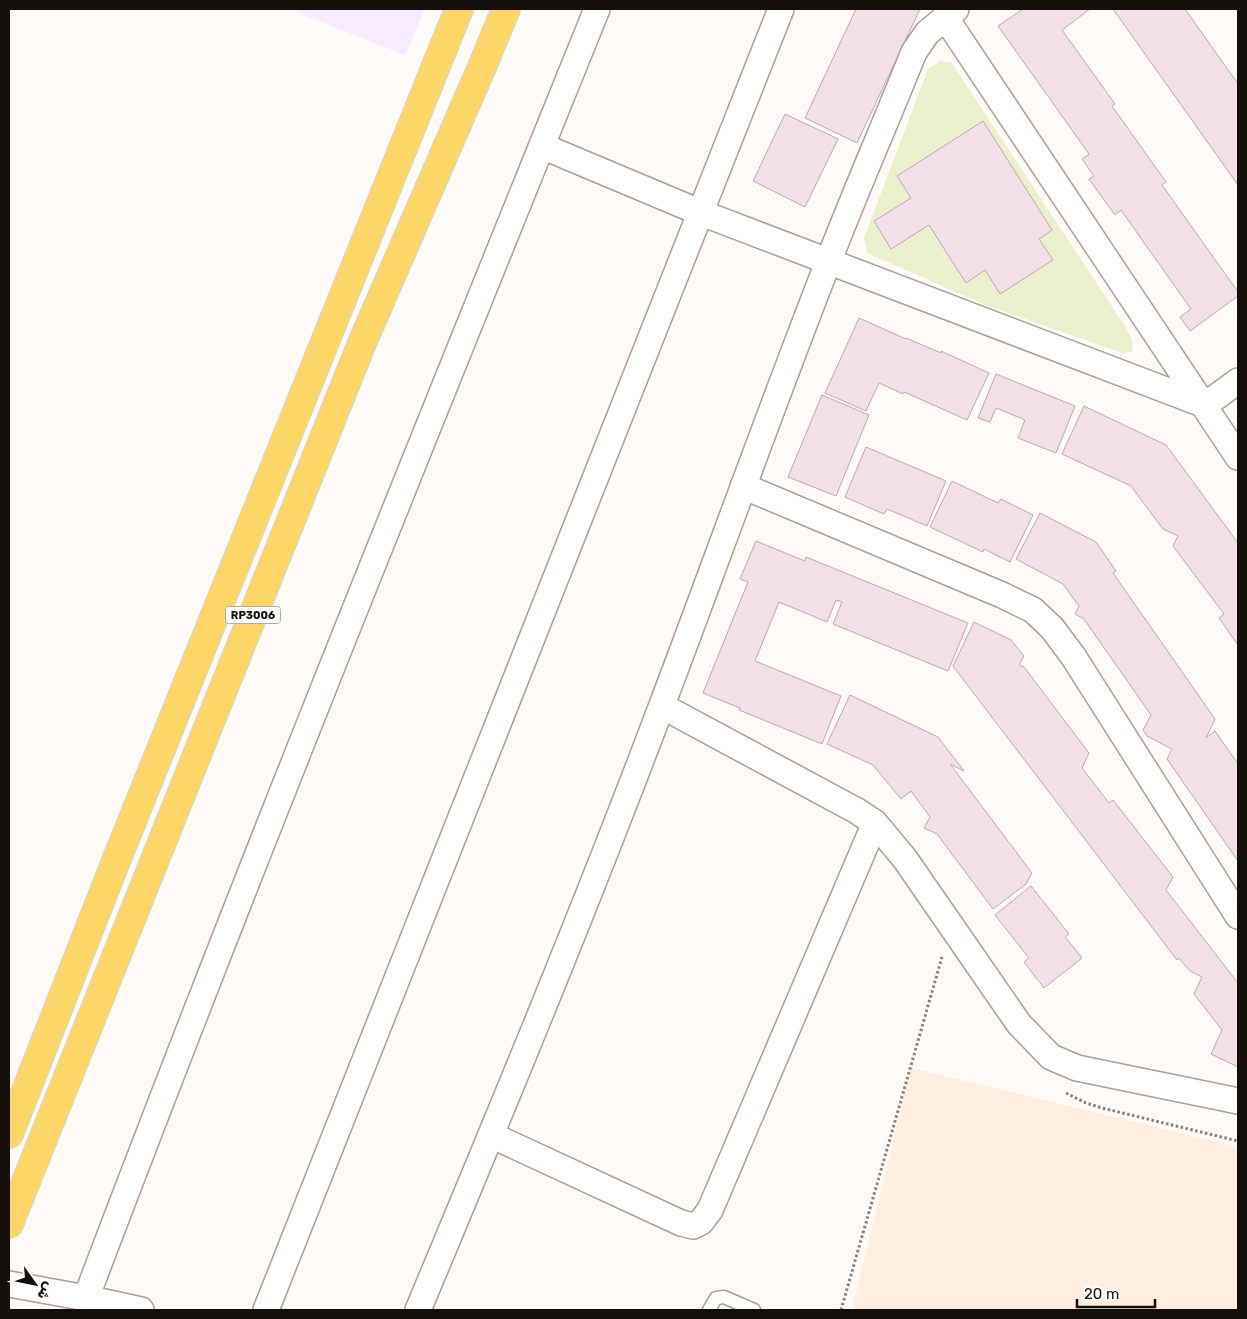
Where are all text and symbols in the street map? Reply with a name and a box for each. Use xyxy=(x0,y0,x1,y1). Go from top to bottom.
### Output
road number: RP3006 xyxy=(226,606,280,624)
north arrow xyxy=(10,1259,60,1309)
scale bar xyxy=(1077,1276,1154,1308)
text: ش xyxy=(33,1279,57,1303)
text: 20 m xyxy=(1084,1285,1119,1303)

